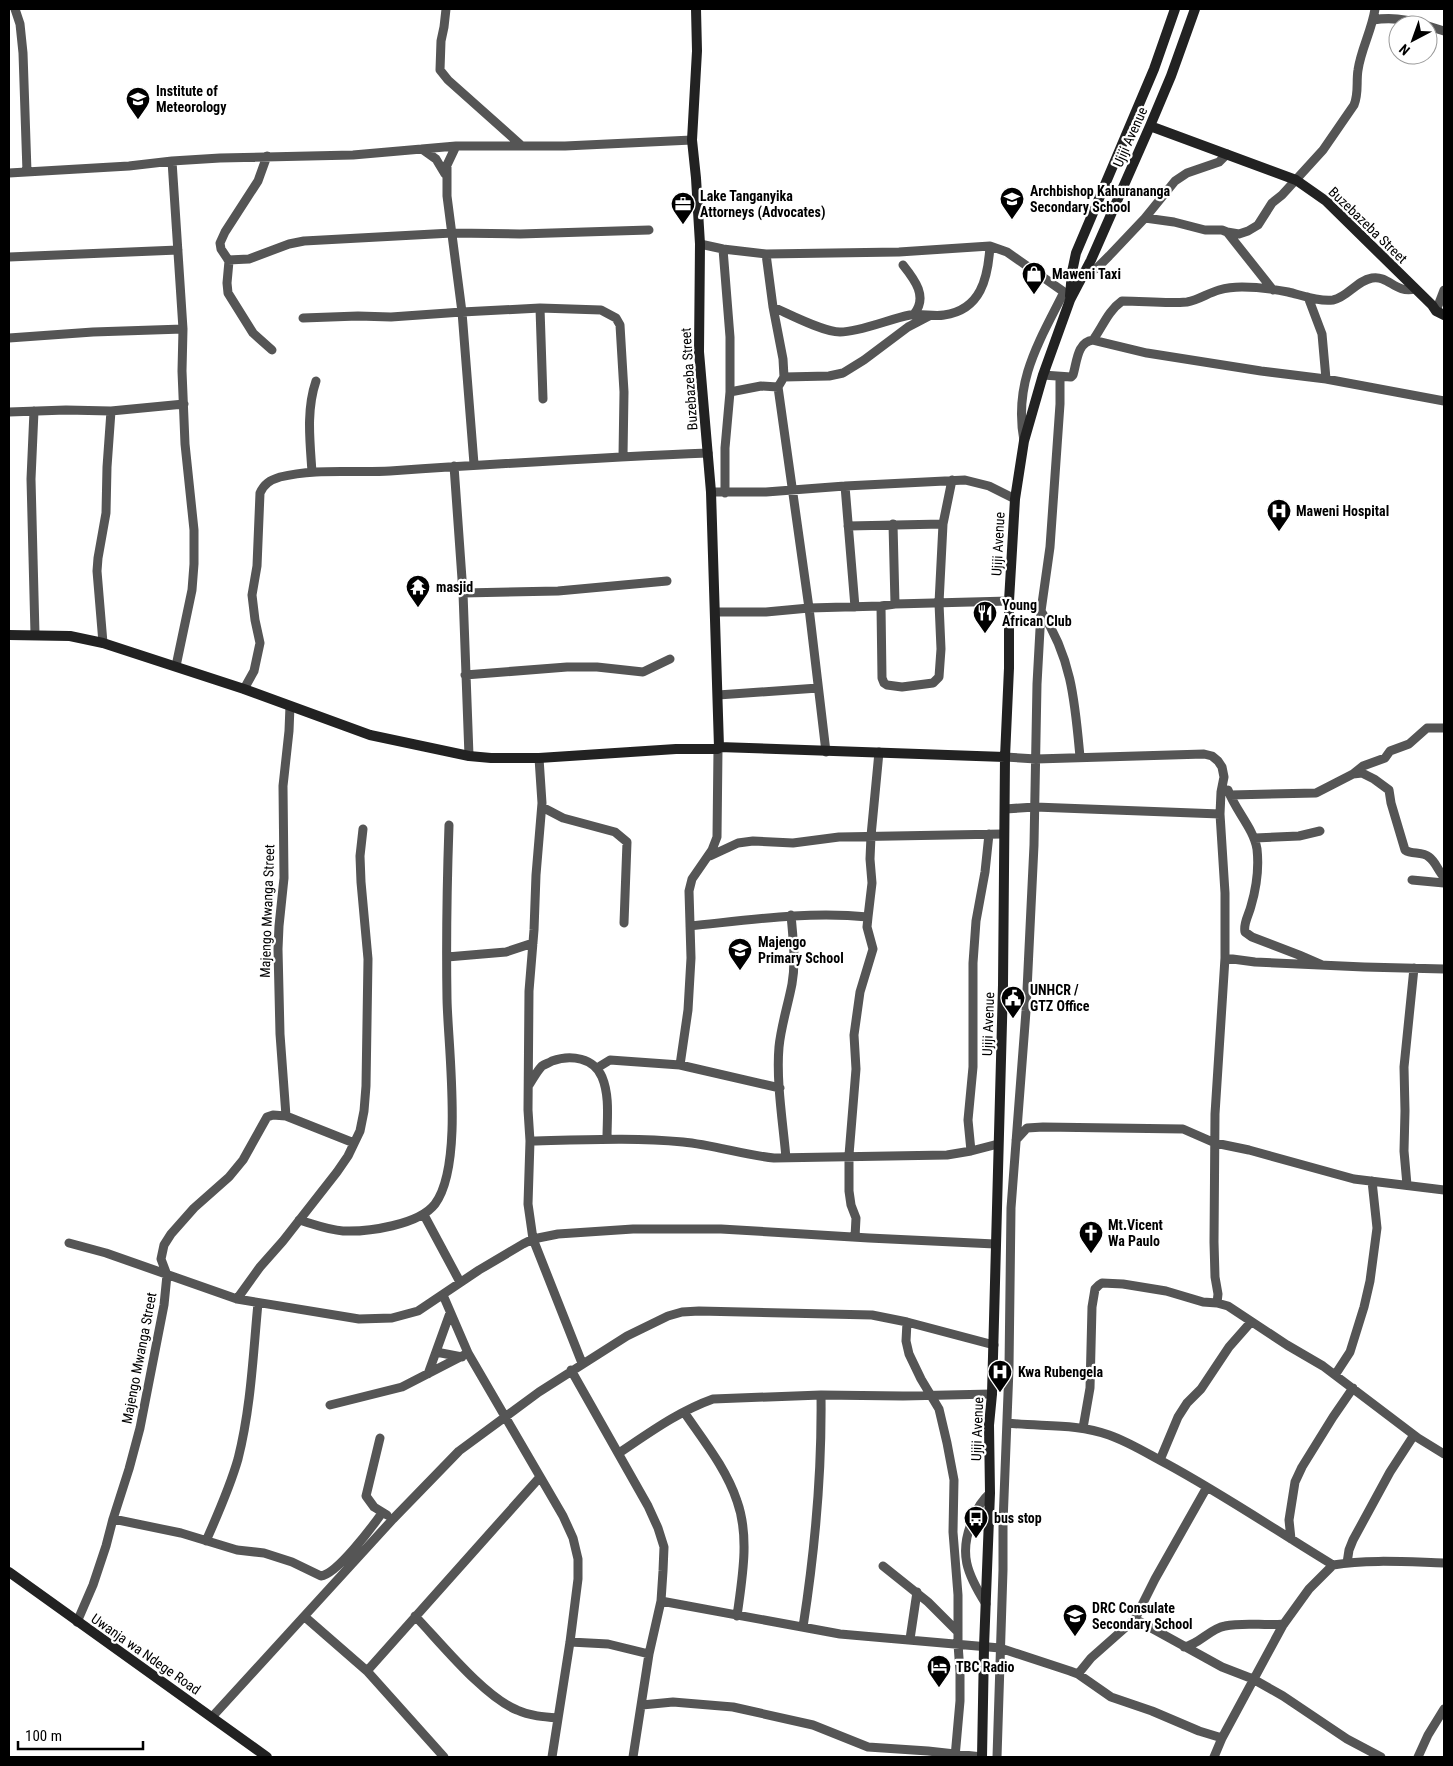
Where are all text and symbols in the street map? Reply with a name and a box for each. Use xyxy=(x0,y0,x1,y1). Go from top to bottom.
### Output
north arrow xyxy=(1388,15,1438,65)
text: N xyxy=(1396,41,1413,59)
place label: Institute of Meteorology xyxy=(156,83,227,115)
school or university icon: Institute of Meteorology xyxy=(125,86,151,120)
street label: Ujiji Avenue xyxy=(1110,104,1151,170)
place label: Archbishop Kahurananga Secondary School xyxy=(1030,183,1171,215)
street label: Buzebazeba Street xyxy=(1325,184,1411,266)
school or university icon: Archbishop Kahurananga Secondary School xyxy=(999,186,1025,220)
place label: Lake Tanganyika Attorneys (Advocates) xyxy=(700,188,825,221)
office icon: Lake Tanganyika Attorneys (Advocates) xyxy=(670,191,696,225)
shop icon: Maweni Taxi xyxy=(1021,261,1047,295)
place label: Maweni Taxi xyxy=(1052,266,1121,282)
street label: Buzebazeba Street xyxy=(677,327,701,431)
hospital icon: Maweni Hospital xyxy=(1266,498,1292,532)
place label: Maweni Hospital xyxy=(1296,503,1389,519)
street label: Ujiji Avenue xyxy=(988,511,1008,576)
temple icon: masjid xyxy=(405,574,431,608)
place label: masjid xyxy=(436,579,473,595)
place label: Young African Club xyxy=(1002,597,1072,629)
restaurant icon: Young African Club xyxy=(972,600,998,634)
street label: Majengo Mwanga Street xyxy=(257,844,277,978)
place label: Majengo Primary School xyxy=(758,934,844,966)
school or university icon: Majengo Primary School xyxy=(727,937,753,971)
place label: UNHCR / GTZ Office xyxy=(1030,982,1090,1014)
public building icon: UNHCR / GTZ Office xyxy=(1000,985,1026,1019)
street label: Ujiji Avenue xyxy=(979,991,997,1056)
place label: Mt.Vicent Wa Paulo xyxy=(1108,1217,1163,1249)
church icon: Mt.Vicent Wa Paulo xyxy=(1078,1220,1104,1254)
street label: Majengo Mwanga Street xyxy=(118,1291,160,1425)
hospital icon: Kwa Rubengela xyxy=(987,1359,1013,1393)
place label: Kwa Rubengela xyxy=(1018,1364,1103,1380)
street label: Ujiji Avenue xyxy=(968,1396,986,1461)
bus stop icon: bus stop xyxy=(963,1505,989,1539)
place label: bus stop xyxy=(994,1510,1042,1526)
place label: DRC Consulate Secondary School xyxy=(1092,1600,1193,1632)
school or university icon: DRC Consulate Secondary School xyxy=(1062,1603,1088,1637)
street label: Uwanja wa Ndege Road xyxy=(88,1610,204,1698)
hotel icon: TBC Radio xyxy=(926,1654,952,1688)
place label: TBC Radio xyxy=(956,1659,1014,1675)
scale bar xyxy=(18,1718,142,1750)
text: 100 m xyxy=(25,1727,62,1745)

